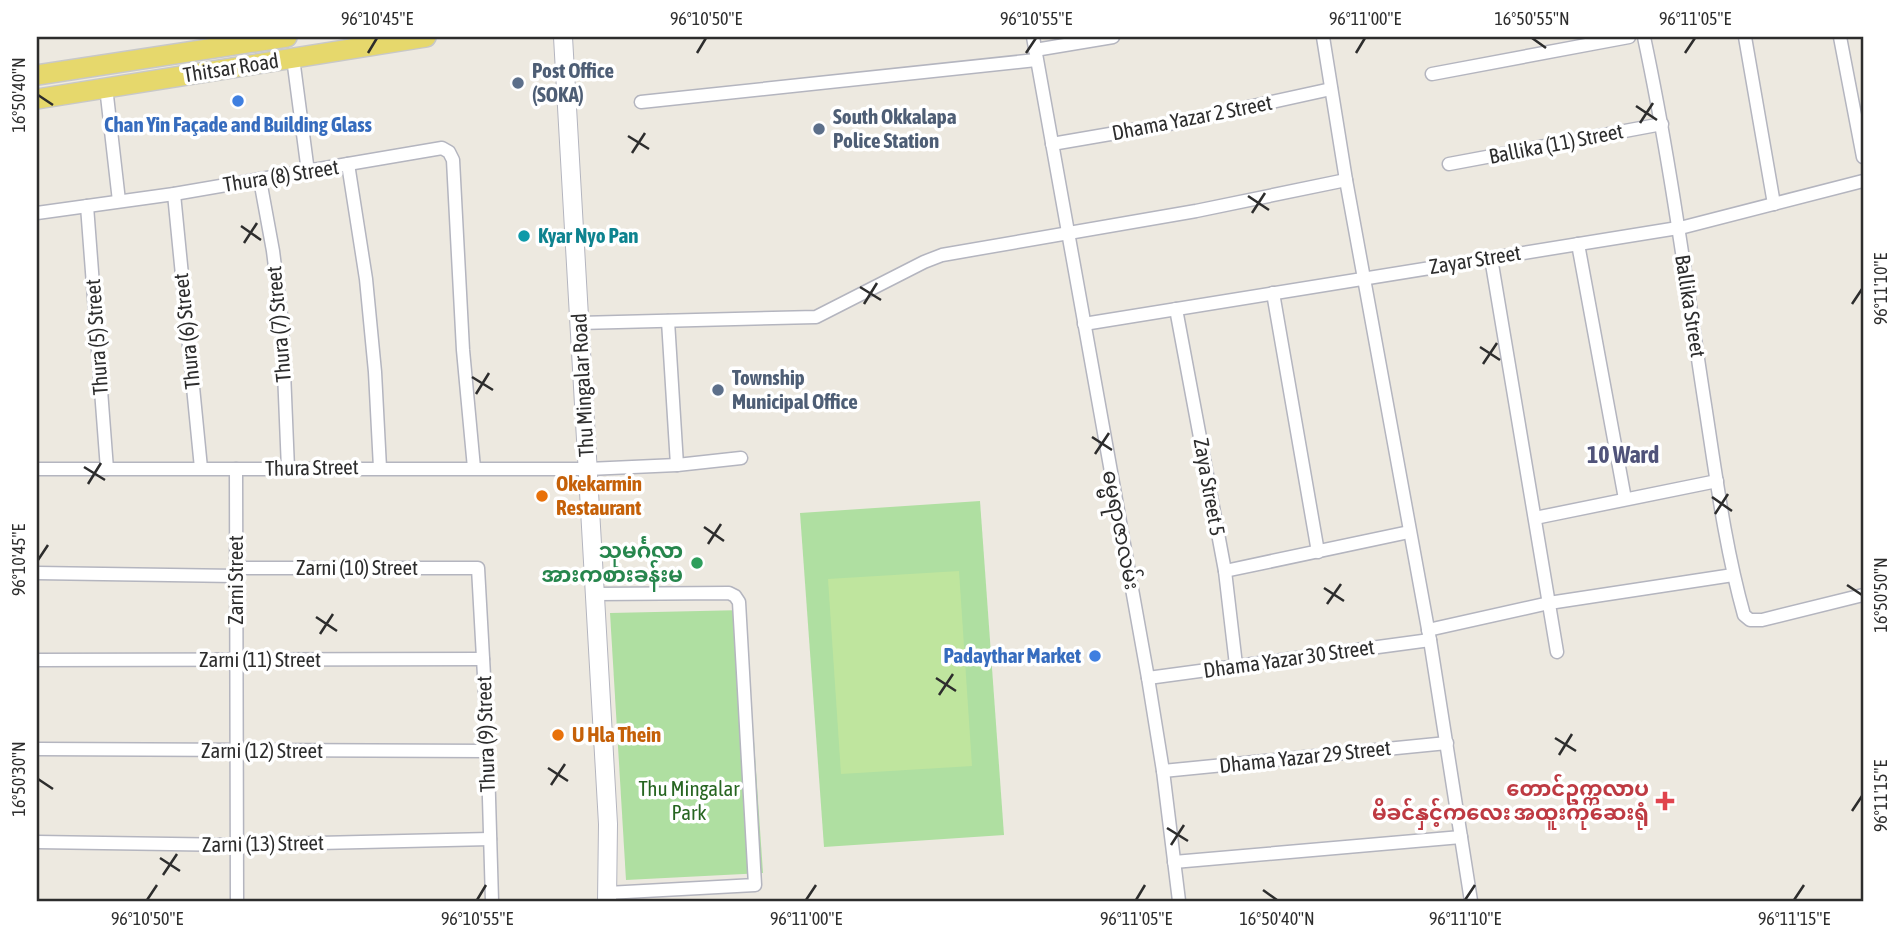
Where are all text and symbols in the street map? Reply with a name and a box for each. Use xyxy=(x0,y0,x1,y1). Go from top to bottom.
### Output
text: 96°10'45"E xyxy=(341,8,413,29)
text: 96°10'50"E xyxy=(670,8,742,29)
text: 96°10'55"E xyxy=(1000,8,1072,29)
text: 96°11'00"E xyxy=(1329,8,1401,29)
text: 16°50'55"N xyxy=(1494,8,1570,29)
text: 96°11'05"E xyxy=(1659,8,1731,29)
street label: Thitsar Road xyxy=(181,48,280,86)
text: 16°50'40"N xyxy=(8,57,29,133)
place label: Post Office (SOKA) xyxy=(532,58,614,106)
marker: Post Office (SOKA) xyxy=(510,75,526,91)
street label: Dhama Yazar 2 Street xyxy=(1110,90,1274,144)
marker: Chan Yin Façade and Building Glass xyxy=(230,93,246,109)
place label: South Okkalapa Police Station xyxy=(833,104,957,152)
place label: Chan Yin Façade and Building Glass xyxy=(104,112,373,136)
street label: Ballika (11) Street xyxy=(1487,118,1625,168)
marker: South Okkalapa Police Station xyxy=(811,121,827,137)
street label: Thura (8) Street xyxy=(221,154,340,196)
place label: Kyar Nyo Pan xyxy=(538,223,638,247)
marker: Kyar Nyo Pan xyxy=(516,228,532,244)
street label: Zayar Street xyxy=(1427,240,1522,278)
street label: Ballika Street xyxy=(1671,253,1711,359)
text: 96°11'10"E xyxy=(1870,253,1891,325)
street label: Thura (7) Street xyxy=(261,265,295,383)
street label: Thura (6) Street xyxy=(168,272,204,390)
street label: Thura (5) Street xyxy=(80,278,112,396)
street label: Thu Mingalar Road xyxy=(566,313,598,458)
place label: Township Municipal Office xyxy=(732,365,858,413)
marker: Township Municipal Office xyxy=(710,382,726,398)
street label: Zaya Street 5 xyxy=(1190,436,1230,538)
district label: 10 Ward xyxy=(1587,441,1659,468)
street label: Thura Street xyxy=(265,454,359,480)
street label: ဓမ္မရာဇာလမ်း xyxy=(1092,467,1148,593)
place label: Okekarmin Restaurant xyxy=(556,471,642,519)
marker: Okekarmin Restaurant xyxy=(534,488,550,504)
text: 96°10'45"E xyxy=(8,524,29,596)
street label: Zarni Street xyxy=(223,535,247,625)
place label: သုမင်္ဂလာ အားကစားခန်းမ xyxy=(541,536,683,592)
street label: Zarni (10) Street xyxy=(296,555,418,579)
marker: သုမင်္ဂလာ အားကစားခန်းမ xyxy=(689,555,705,571)
text: 16°50'50"N xyxy=(1870,557,1891,633)
street label: Dhama Yazar 30 Street xyxy=(1202,634,1376,682)
place label: Padaythar Market xyxy=(943,643,1081,667)
street label: Zarni (11) Street xyxy=(199,647,321,671)
marker: Padaythar Market xyxy=(1087,648,1103,664)
street label: Thura (9) Street xyxy=(471,675,499,793)
place label: U Hla Thein xyxy=(572,722,661,746)
marker: U Hla Thein xyxy=(550,727,566,743)
street label: Dhama Yazar 29 Street xyxy=(1218,735,1392,777)
street label: Zarni (12) Street xyxy=(201,738,323,762)
text: 16°50'30"N xyxy=(8,741,29,817)
text: 96°11'15"E xyxy=(1870,760,1891,832)
place label: တောင်ဥက္ကလာပ မိခင်နှင့်ကလေး အထူးကုဆေးရုံ xyxy=(1372,773,1649,830)
park label: Thu Mingalar Park xyxy=(639,776,740,824)
marker: တောင်ဥက္ကလာပ မိခင်နှင့်ကလေး အထူးကုဆေးရုံ xyxy=(1655,791,1675,811)
street label: Zarni (13) Street xyxy=(202,830,324,856)
text: 96°10'50"E xyxy=(111,908,183,929)
text: 96°10'55"E xyxy=(441,908,513,929)
text: 96°11'00"E xyxy=(770,908,842,929)
text: 96°11'05"E xyxy=(1100,908,1172,929)
text: 16°50'40"N xyxy=(1239,908,1315,929)
text: 96°11'10"E xyxy=(1429,908,1501,929)
text: 96°11'15"E xyxy=(1758,908,1830,929)

